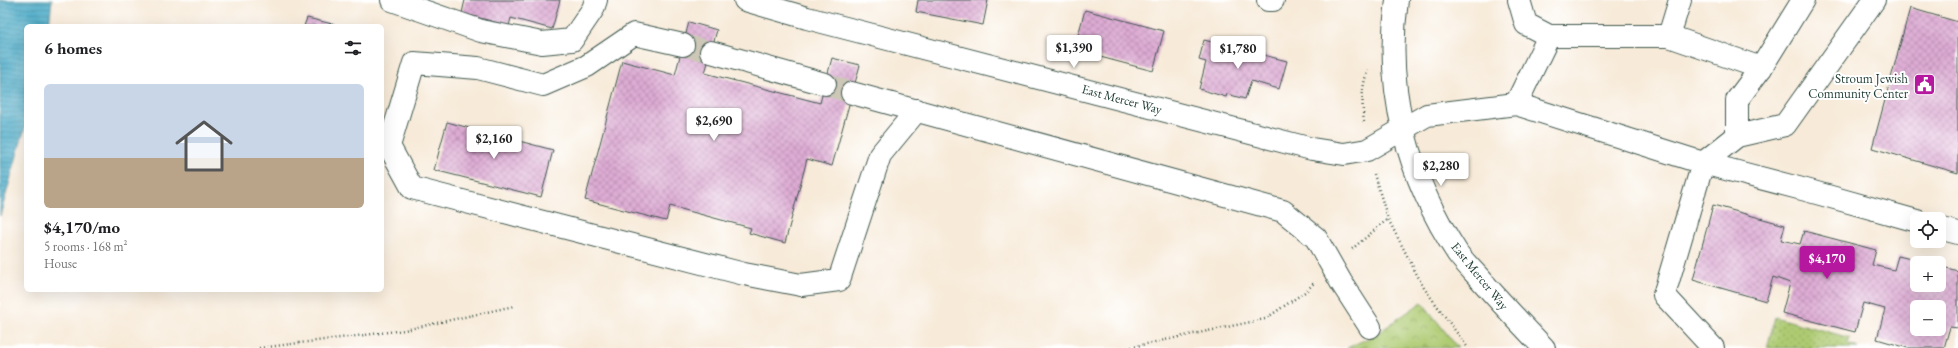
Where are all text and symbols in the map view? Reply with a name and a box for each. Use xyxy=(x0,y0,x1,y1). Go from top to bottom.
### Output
pin: $1,390 xyxy=(1041,35,1107,69)
pin: $1,780 xyxy=(1205,36,1271,70)
text: 6 homes xyxy=(44,37,102,59)
icon: filters xyxy=(342,37,364,59)
text: $1,390 xyxy=(1056,39,1092,56)
text: $1,780 xyxy=(1220,40,1256,57)
place label: Stroum Jewish Community Center xyxy=(1808,70,1909,102)
public building icon: Stroum Jewish Community Center xyxy=(1911,72,1937,98)
street label: East Mercer Way xyxy=(1080,80,1164,118)
pin: $2,690 xyxy=(681,108,747,142)
icon: home xyxy=(168,110,240,182)
text: $2,690 xyxy=(696,112,732,129)
pin: $2,160 xyxy=(461,126,527,160)
text: $2,160 xyxy=(476,130,512,147)
pin: $2,280 xyxy=(1408,153,1474,187)
text: $2,280 xyxy=(1423,157,1459,174)
map controls xyxy=(1910,212,1946,336)
button: locate xyxy=(1910,212,1946,248)
text: $4,170/mo xyxy=(44,216,120,238)
text: 5 rooms · 168 m² xyxy=(44,238,128,255)
street label: East Mercer Way xyxy=(1447,239,1513,314)
pin: $4,170 xyxy=(1794,246,1860,280)
text: $4,170 xyxy=(1809,250,1845,267)
text: House xyxy=(44,255,77,272)
button: + xyxy=(1910,256,1946,292)
button: − xyxy=(1910,300,1946,336)

